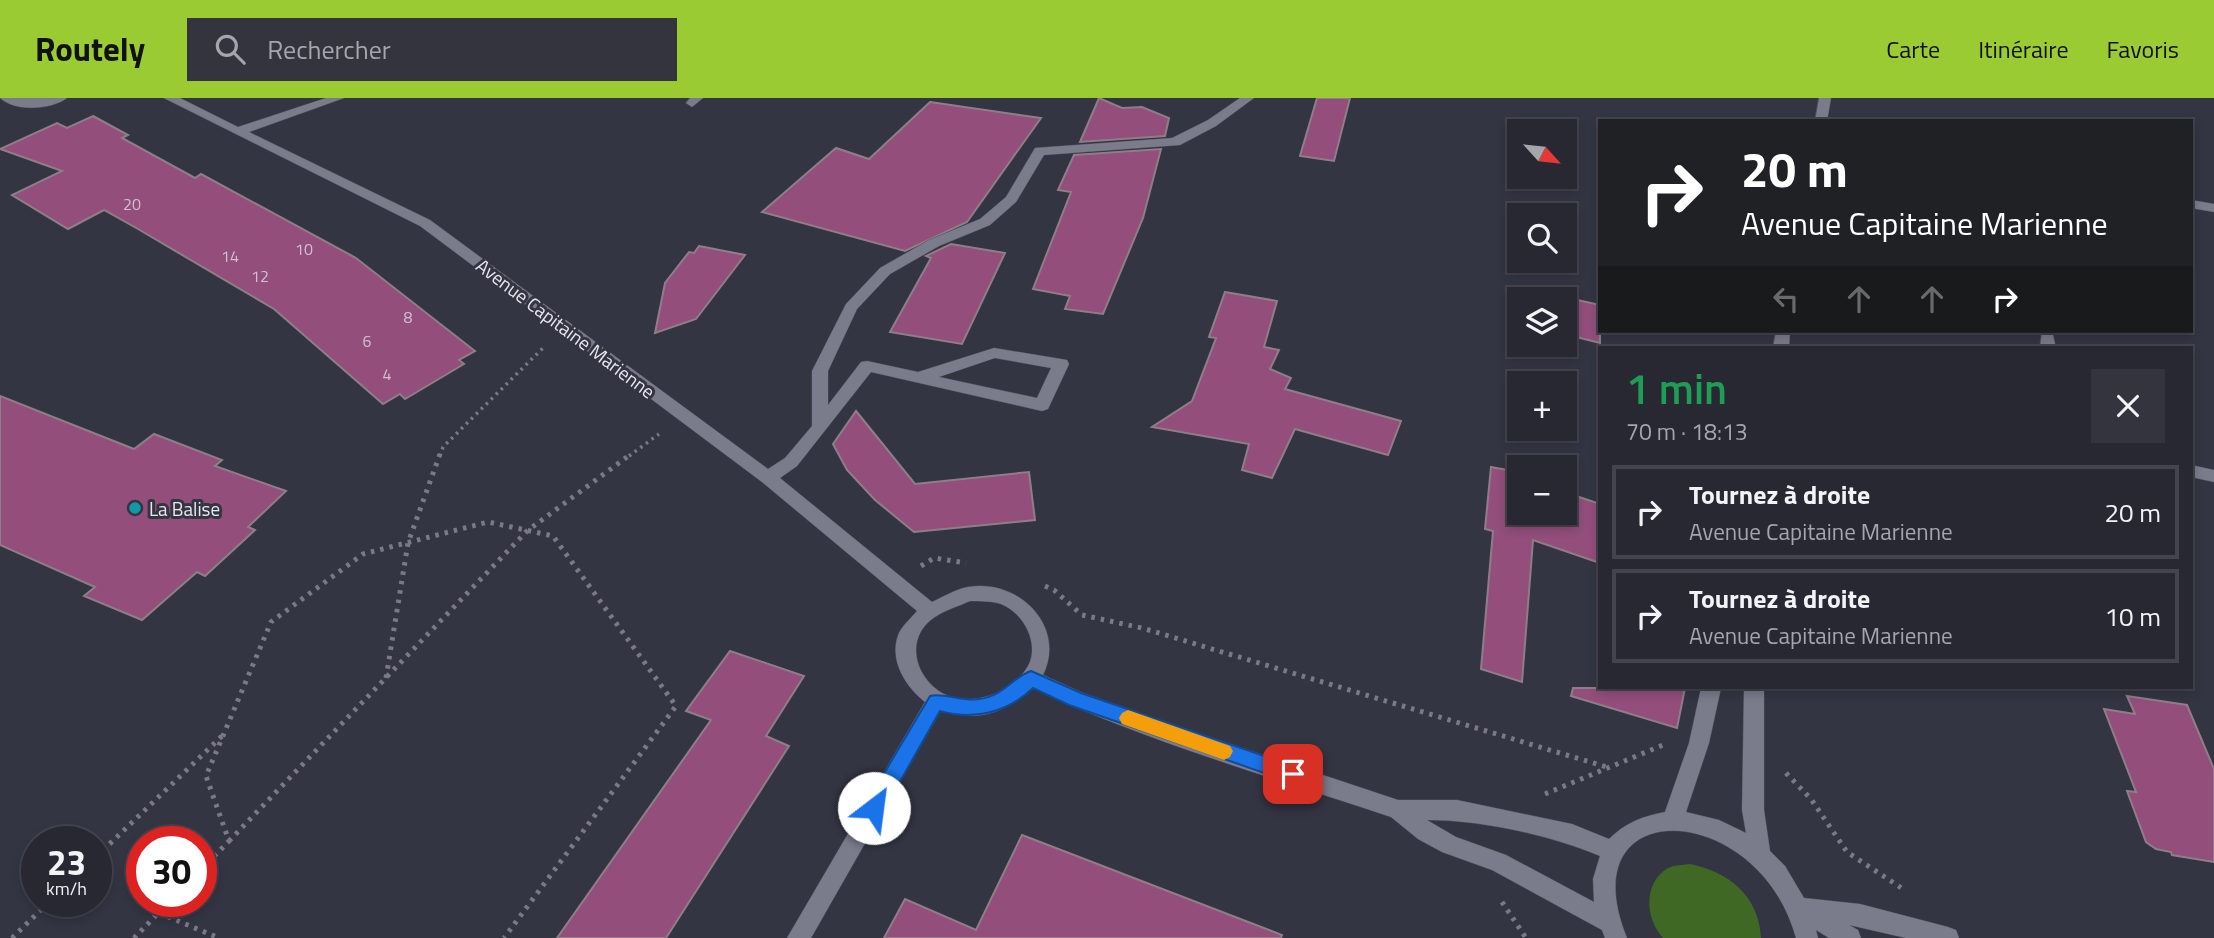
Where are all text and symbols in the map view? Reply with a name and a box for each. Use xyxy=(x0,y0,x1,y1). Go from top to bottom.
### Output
search box xyxy=(187,18,677,81)
text: Routely xyxy=(35,24,145,74)
icon: search xyxy=(211,30,249,68)
text: Rechercher xyxy=(267,30,391,69)
text: Carte xyxy=(1886,31,1940,67)
text: Itinéraire xyxy=(1978,31,2069,67)
text: Favoris xyxy=(2107,31,2179,67)
north arrow xyxy=(1507,119,1577,189)
map controls xyxy=(1507,119,1577,525)
text: 20 m xyxy=(1741,131,1848,206)
icon: right xyxy=(1626,147,1717,238)
house number: 20 xyxy=(123,192,141,216)
text: Avenue Capitaine Marienne xyxy=(1741,199,2108,247)
button: search xyxy=(1507,203,1577,273)
house number: 10 xyxy=(295,237,313,261)
house number: 14 xyxy=(221,244,239,268)
street label: Avenue Capitaine Marienne xyxy=(470,251,662,405)
house number: 12 xyxy=(251,264,269,288)
icon: left xyxy=(1767,280,1805,318)
icon: ahead xyxy=(1840,280,1878,318)
icon: ahead xyxy=(1913,280,1951,318)
icon: right xyxy=(1986,280,2024,318)
button: layers xyxy=(1507,287,1577,357)
house number: 8 xyxy=(404,305,413,329)
house number: 6 xyxy=(363,329,372,353)
text: 1 min xyxy=(1626,356,1727,420)
house number: 4 xyxy=(383,362,392,386)
button: close xyxy=(2091,369,2165,443)
button: + xyxy=(1507,371,1577,441)
text: 70 m · 18:13 xyxy=(1626,414,1748,449)
button: − xyxy=(1507,455,1577,525)
text: Tournez à droite xyxy=(1689,475,1870,514)
icon: right xyxy=(1630,493,1668,531)
text: 20 m xyxy=(2104,493,2161,532)
place label: La Balise xyxy=(149,494,220,523)
marker: La Balise xyxy=(127,500,143,516)
text: Avenue Capitaine Marienne xyxy=(1689,514,1953,549)
text: Tournez à droite xyxy=(1689,579,1870,618)
icon: right xyxy=(1630,597,1668,635)
text: 10 m xyxy=(2104,597,2161,636)
text: Avenue Capitaine Marienne xyxy=(1689,618,1953,653)
pin xyxy=(1263,744,1323,804)
icon: arrive xyxy=(1274,755,1312,793)
position arrow xyxy=(837,771,911,845)
speed limit sign: 30 xyxy=(126,826,217,917)
text: 23 xyxy=(47,835,86,889)
text: km/h xyxy=(46,875,87,902)

